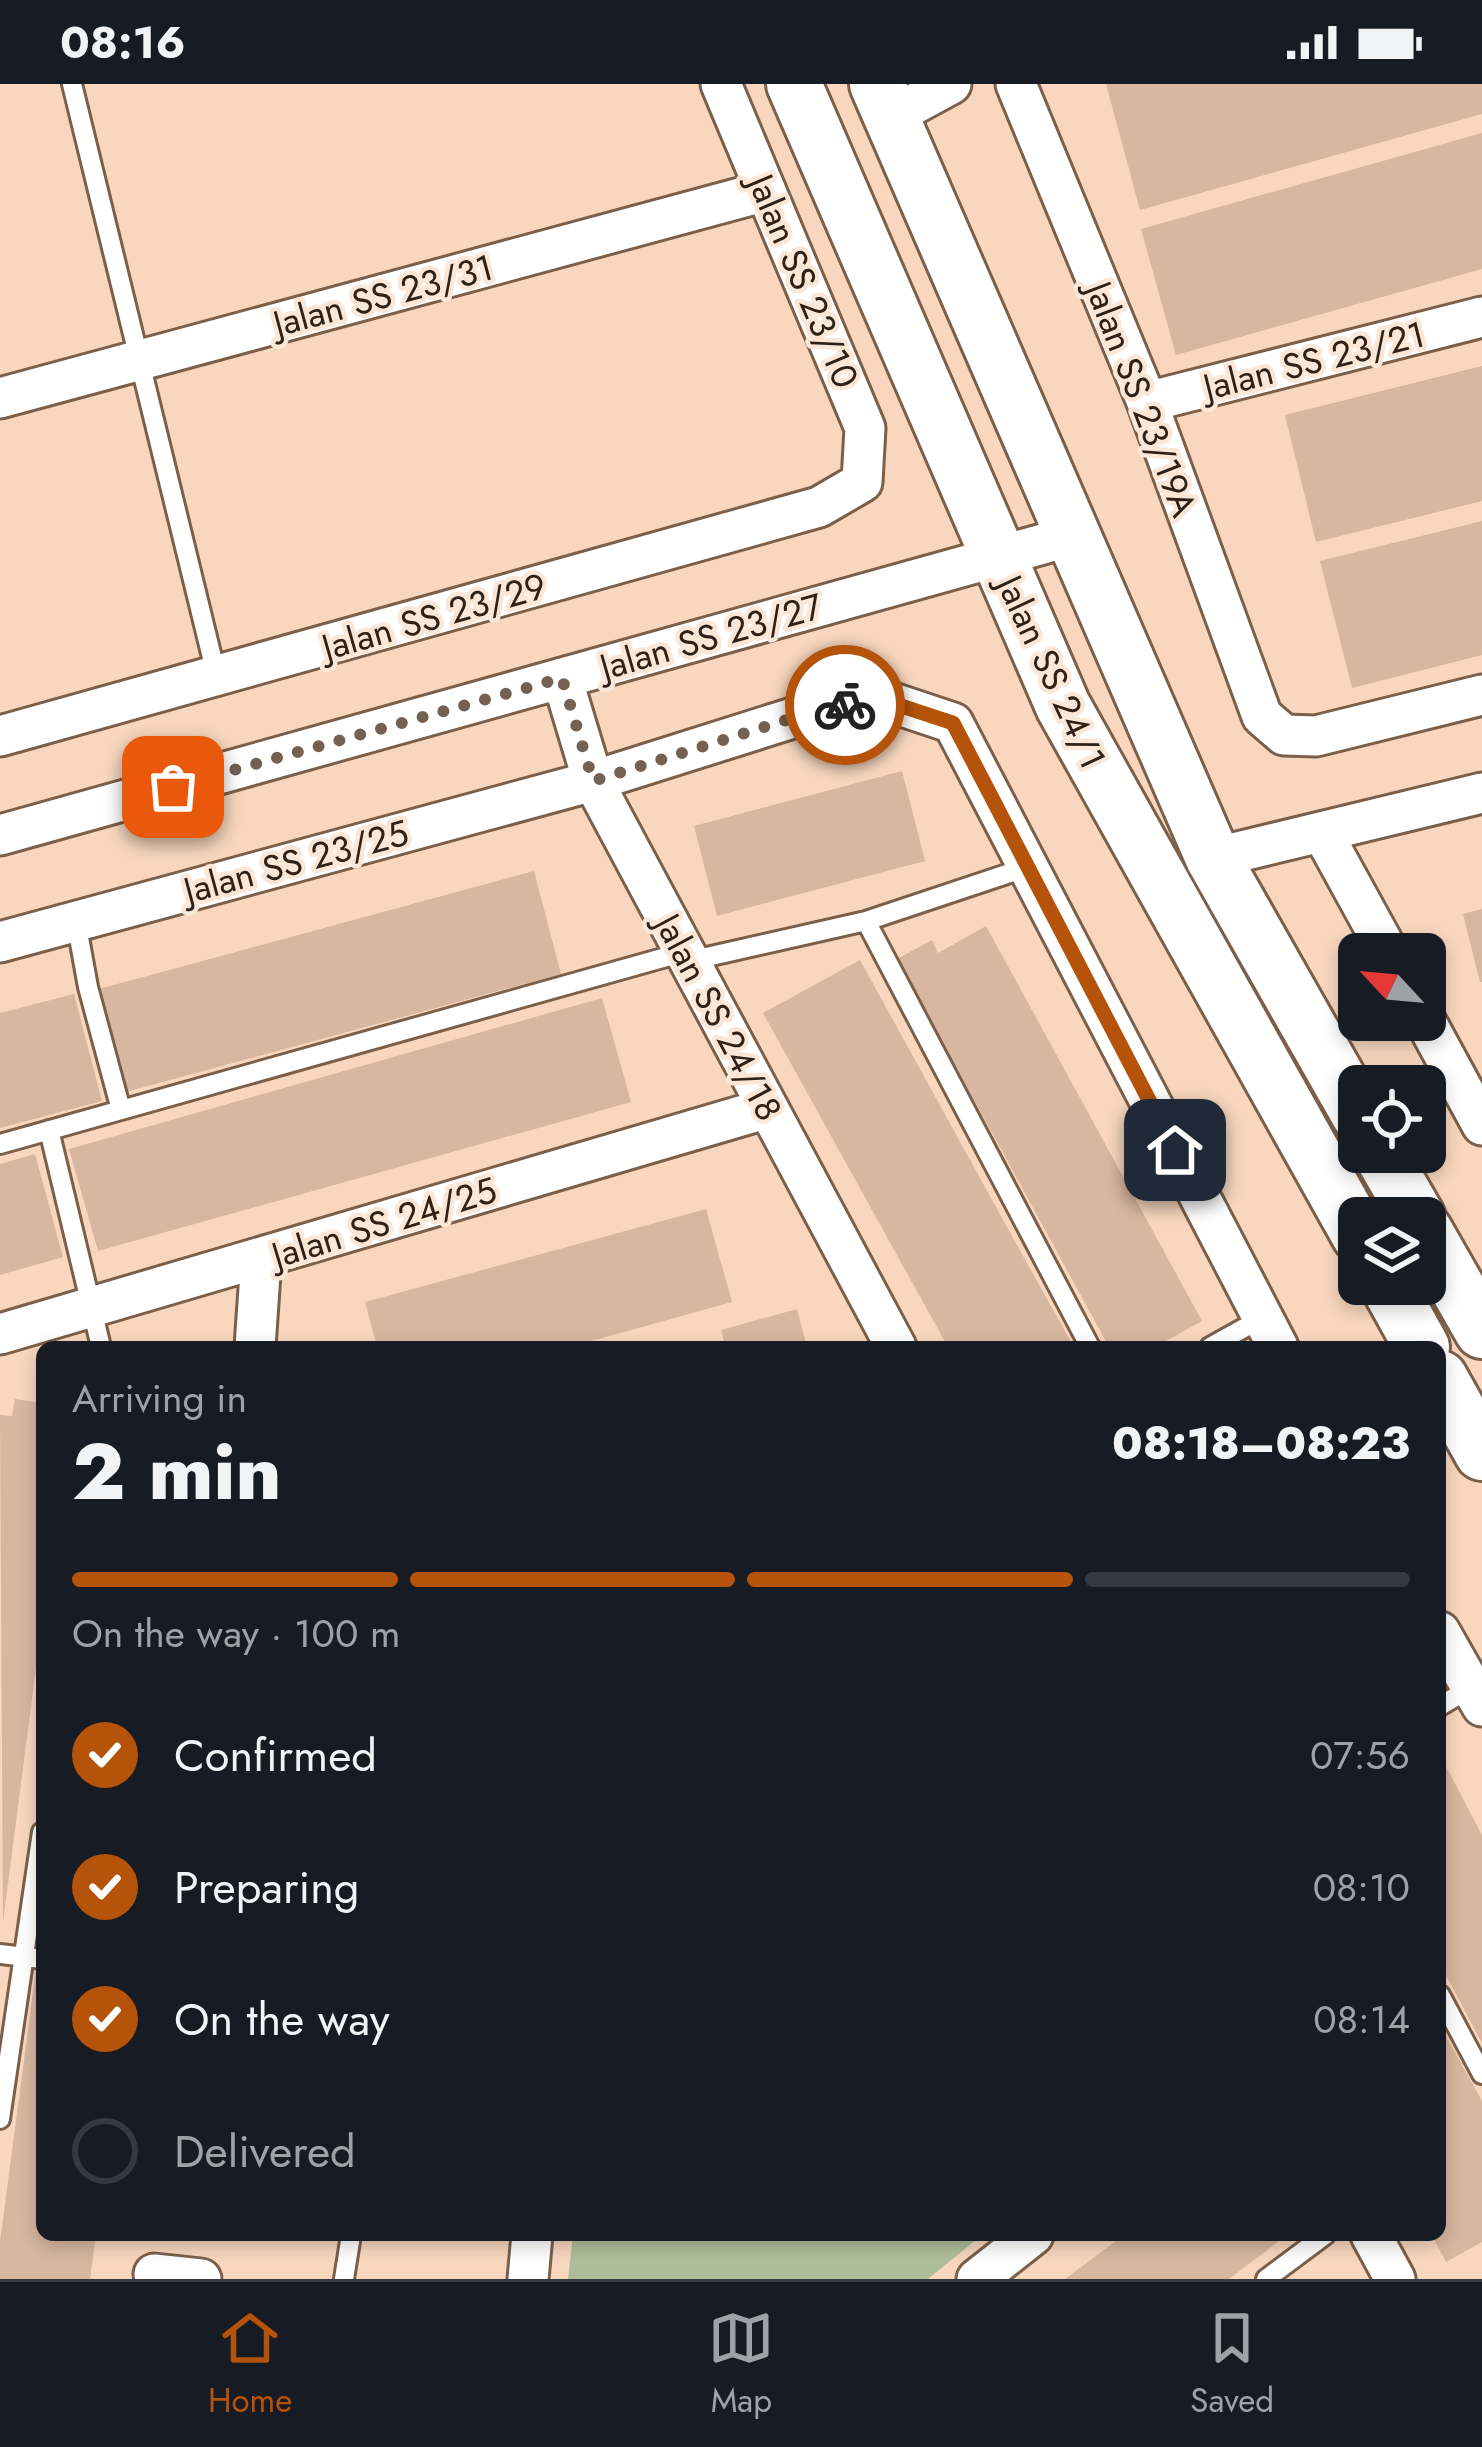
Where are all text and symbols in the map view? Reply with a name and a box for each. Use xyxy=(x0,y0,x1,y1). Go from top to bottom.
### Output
text: 08:16 xyxy=(60,10,186,75)
street label: Jalan SS 23/10 xyxy=(734,162,872,396)
street label: Jalan SS 23/31 xyxy=(263,241,499,350)
street label: Jalan SS 23/19A xyxy=(1072,270,1211,524)
street label: Jalan SS 23/21 xyxy=(1194,307,1430,414)
street label: Jalan SS 23/29 xyxy=(312,559,552,674)
street label: Jalan SS 24/1 xyxy=(983,563,1119,777)
street label: Jalan SS 23/27 xyxy=(590,579,828,694)
courier xyxy=(785,645,905,765)
icon: bike xyxy=(812,672,878,738)
pin xyxy=(122,736,224,838)
icon: bag xyxy=(140,754,206,820)
street label: Jalan SS 23/25 xyxy=(174,806,414,917)
street label: Jalan SS 24/18 xyxy=(641,901,795,1130)
north arrow xyxy=(1338,933,1446,1041)
map controls xyxy=(1338,933,1446,1305)
button: locate xyxy=(1338,1065,1446,1173)
pin xyxy=(1124,1099,1226,1201)
icon: home xyxy=(1142,1117,1208,1183)
street label: Jalan SS 24/25 xyxy=(261,1163,503,1282)
button: layers xyxy=(1338,1197,1446,1305)
text: Arriving in xyxy=(72,1370,247,1427)
text: 08:18–08:23 xyxy=(1112,1411,1410,1476)
text: 2 min xyxy=(72,1416,281,1528)
text: On the way · 100 m xyxy=(72,1605,400,1662)
icon: check xyxy=(72,1722,138,1788)
text: Confirmed xyxy=(174,1723,377,1788)
text: 07:56 xyxy=(1310,1727,1410,1784)
icon: check xyxy=(72,1854,138,1920)
text: Preparing xyxy=(174,1855,359,1920)
text: 08:10 xyxy=(1313,1859,1410,1916)
icon: check xyxy=(72,1986,138,2052)
text: On the way xyxy=(174,1987,390,2052)
text: 08:14 xyxy=(1313,1991,1410,2048)
text: Delivered xyxy=(174,2119,356,2184)
tab: Home xyxy=(208,2305,292,2424)
tab: Map xyxy=(708,2305,774,2424)
tab: Saved xyxy=(1190,2305,1274,2424)

